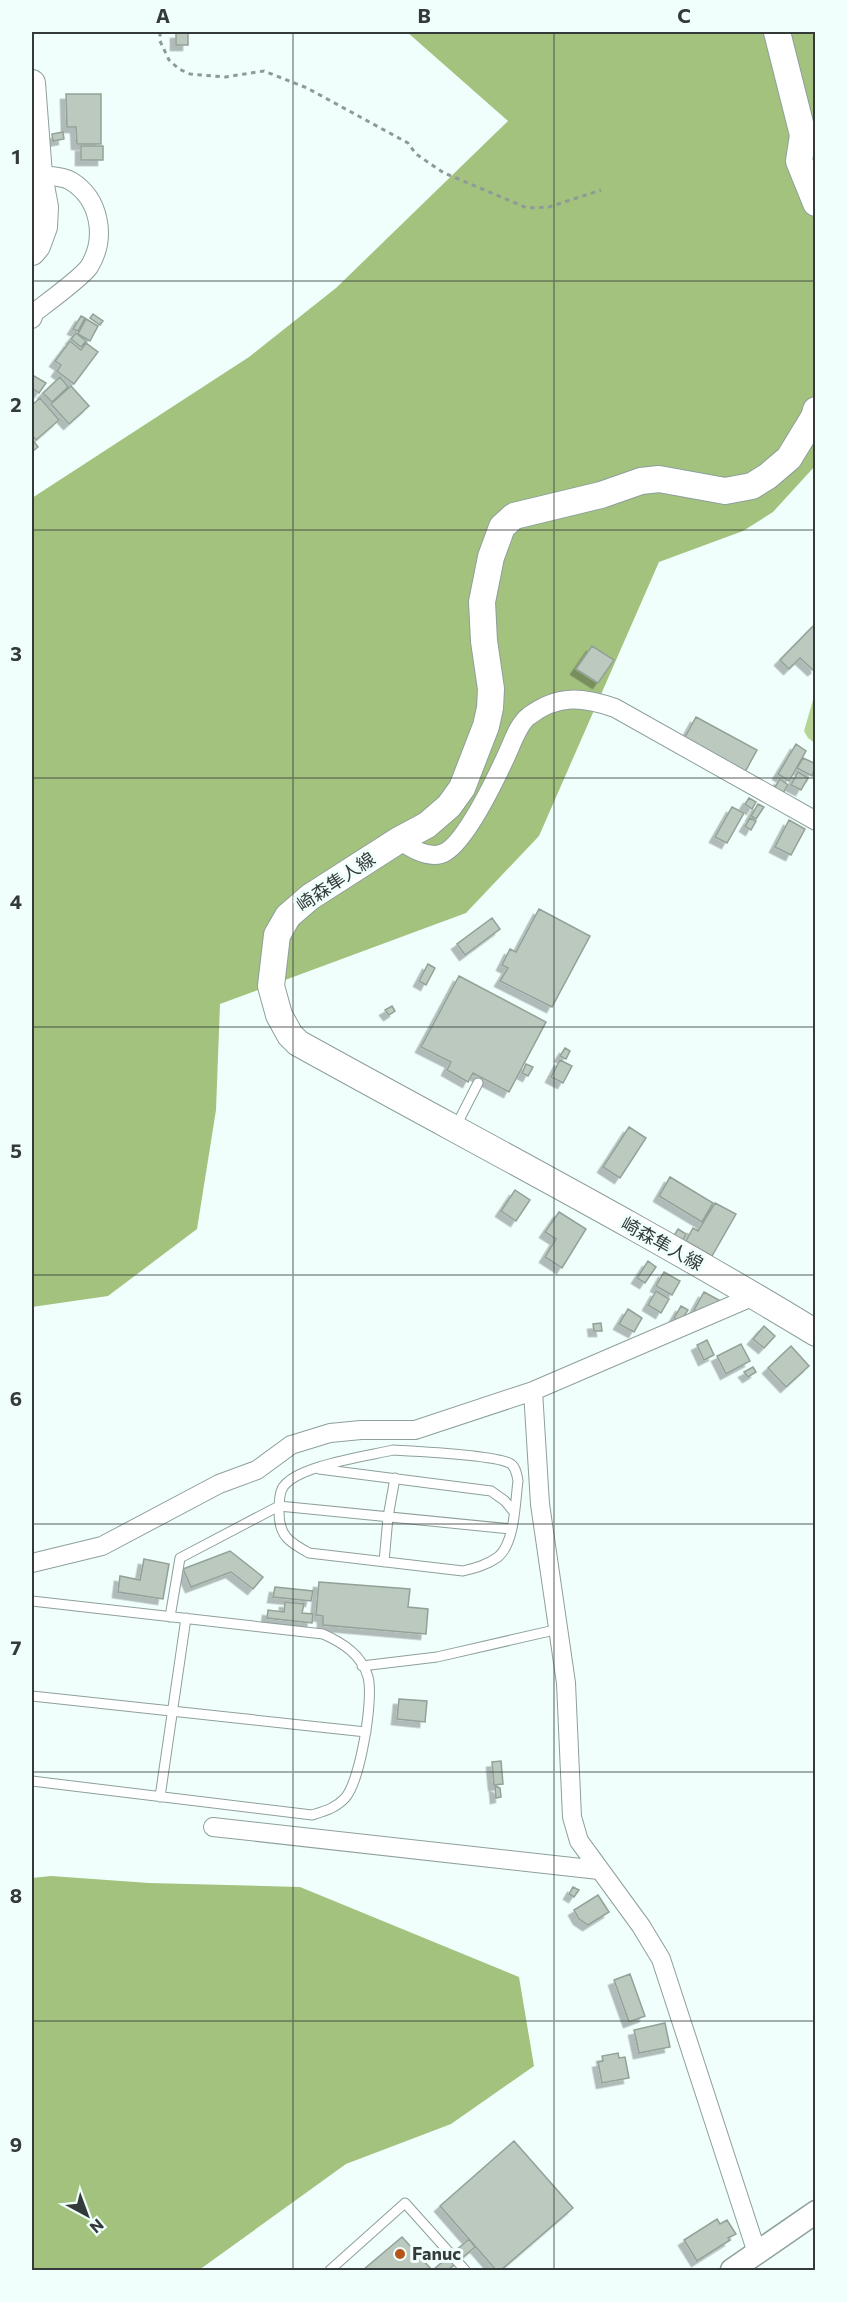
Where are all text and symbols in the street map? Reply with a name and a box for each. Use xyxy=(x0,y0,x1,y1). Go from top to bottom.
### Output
text: A xyxy=(156,3,170,27)
text: B xyxy=(417,3,431,27)
text: C xyxy=(677,3,691,27)
text: 1 xyxy=(11,144,21,168)
text: 2 xyxy=(10,392,22,416)
text: 3 xyxy=(10,641,22,665)
street label: 崎森隼人線 xyxy=(292,847,379,915)
text: 4 xyxy=(10,889,22,913)
text: 5 xyxy=(10,1138,22,1162)
street label: 崎森隼人線 xyxy=(618,1212,707,1275)
text: 6 xyxy=(10,1386,22,1410)
text: 7 xyxy=(11,1635,22,1659)
text: 8 xyxy=(10,1883,22,1907)
text: 9 xyxy=(10,2132,22,2156)
north arrow xyxy=(57,2185,117,2245)
text: N xyxy=(86,2216,108,2238)
place label: Fanuc xyxy=(412,2242,461,2264)
marker: Fanuc xyxy=(393,2247,407,2261)

